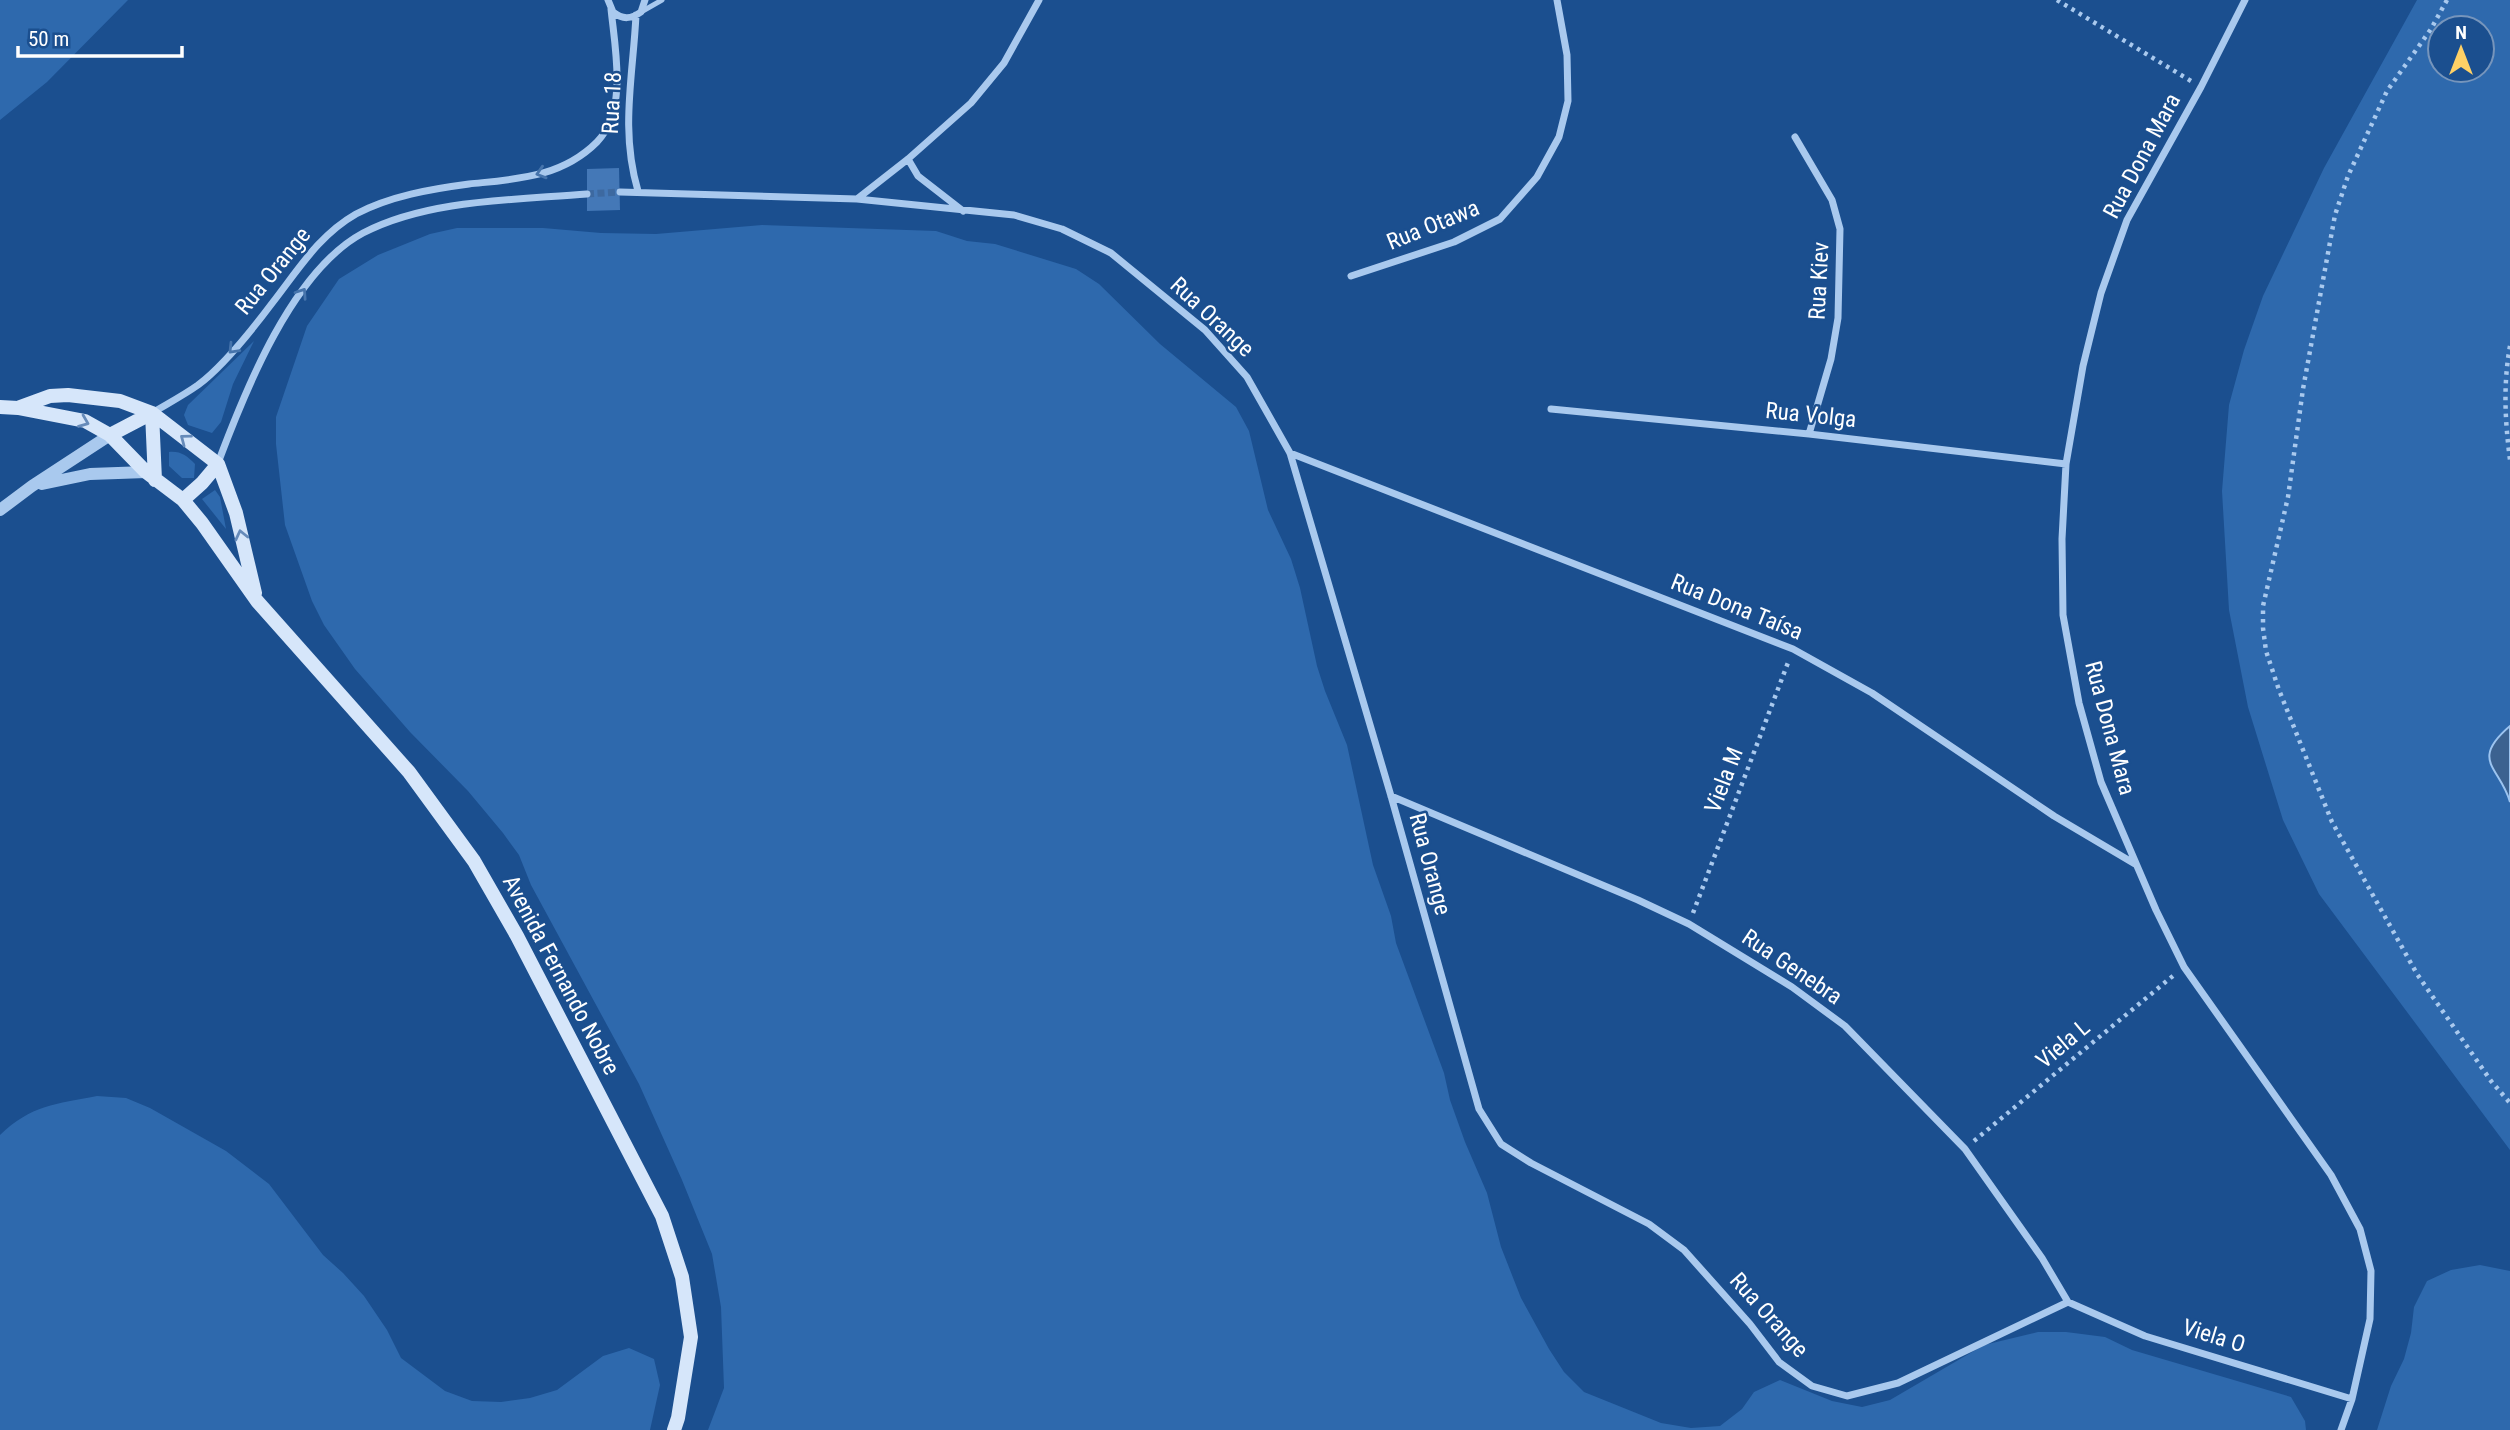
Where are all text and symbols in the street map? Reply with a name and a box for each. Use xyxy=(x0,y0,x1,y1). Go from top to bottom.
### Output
scale bar xyxy=(18,14,182,58)
north arrow xyxy=(2426,14,2496,84)
text: N xyxy=(2455,21,2467,44)
text: 50 m xyxy=(28,27,69,51)
street label: Rua 18 xyxy=(597,71,627,135)
street label: Rua Dona Mara xyxy=(2098,89,2186,223)
one-way arrow xyxy=(535,165,547,180)
street label: Rua Otawa xyxy=(1383,194,1483,256)
street label: Rua Orange xyxy=(230,222,316,320)
street label: Rua Kiev xyxy=(1803,241,1835,321)
street label: Rua Orange xyxy=(1165,272,1259,362)
one-way arrow xyxy=(294,288,306,301)
one-way arrow xyxy=(228,341,241,354)
street label: Rua Volga xyxy=(1764,397,1858,433)
one-way arrow xyxy=(77,414,89,428)
one-way arrow xyxy=(180,434,193,447)
one-way arrow xyxy=(235,529,249,541)
street label: Rua Dona Taísa xyxy=(1667,568,1807,646)
street label: Rua Dona Mara xyxy=(2079,658,2141,798)
street label: Viela M xyxy=(1699,743,1749,817)
street label: Rua Orange xyxy=(1403,810,1457,918)
street label: Avenida Fernando Nobre xyxy=(497,871,625,1079)
street label: Rua Genebra xyxy=(1737,924,1847,1010)
street label: Viela L xyxy=(2031,1014,2095,1074)
street label: Rua Orange xyxy=(1724,1267,1814,1363)
street label: Viela O xyxy=(2179,1314,2249,1358)

